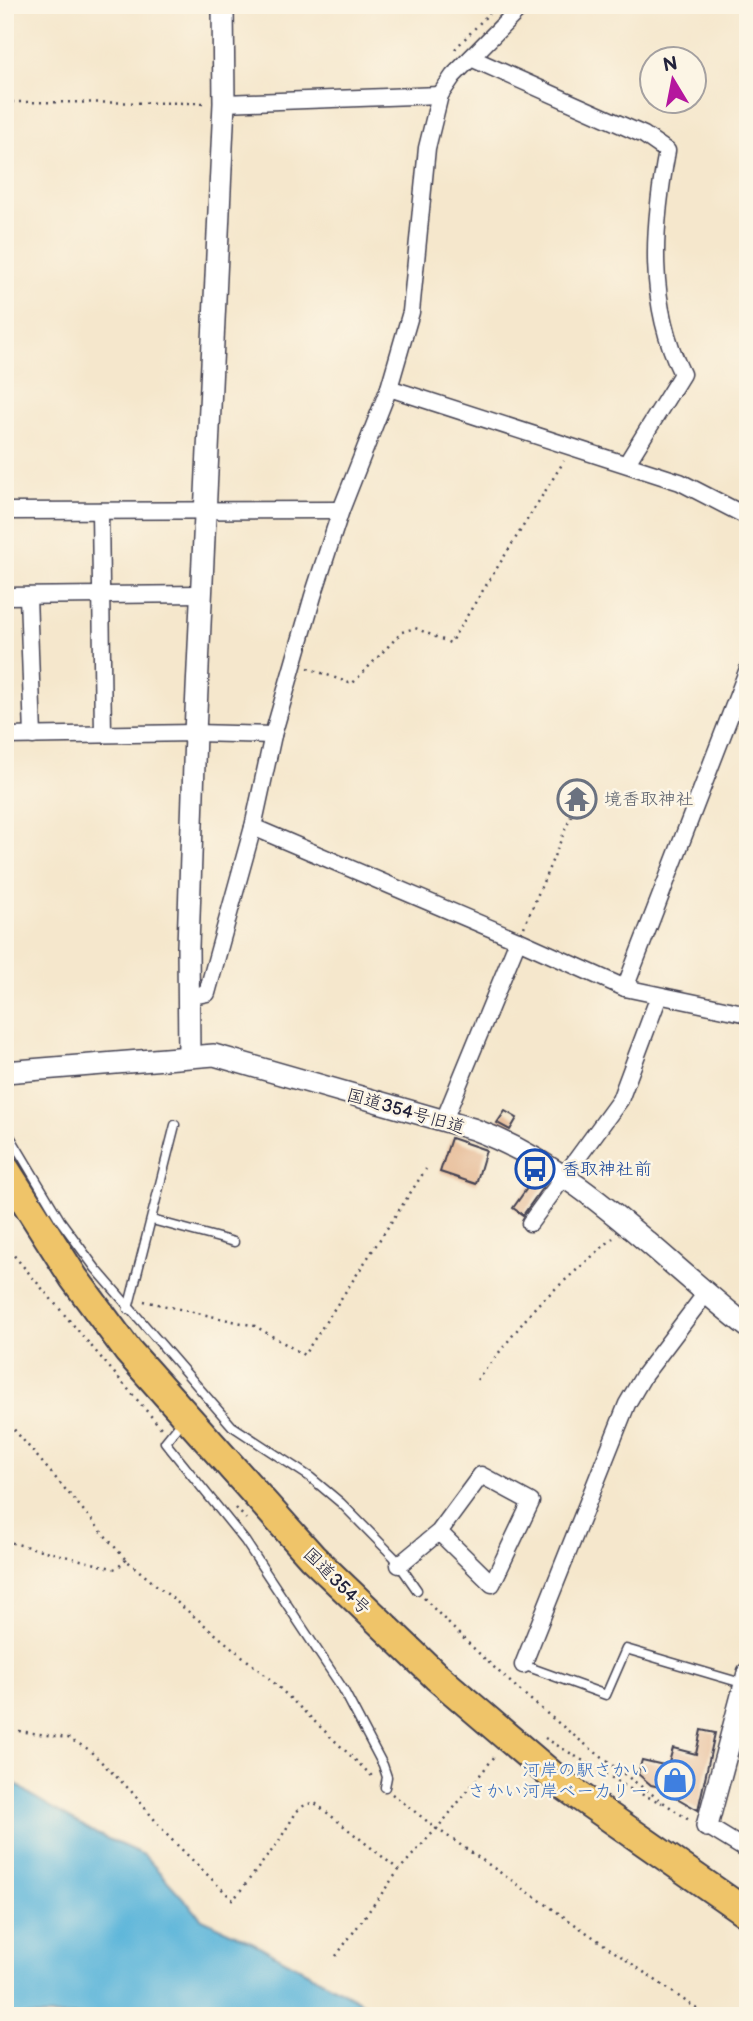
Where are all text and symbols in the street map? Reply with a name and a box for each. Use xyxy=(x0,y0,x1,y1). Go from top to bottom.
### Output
north arrow xyxy=(638,46,708,116)
text: N xyxy=(661,52,679,77)
temple icon: 境香取神社 xyxy=(556,778,598,820)
place label: 境香取神社 xyxy=(604,789,694,810)
street label: 国道354号旧道 xyxy=(344,1085,468,1138)
bus stop icon: 香取神社前 xyxy=(514,1148,556,1190)
place label: 香取神社前 xyxy=(562,1159,652,1180)
street label: 国道354号 xyxy=(299,1543,375,1619)
shop icon: 河岸の駅さかい さかい河岸ベーカリー xyxy=(654,1759,696,1801)
place label: 河岸の駅さかい さかい河岸ベーカリー xyxy=(468,1760,648,1802)

